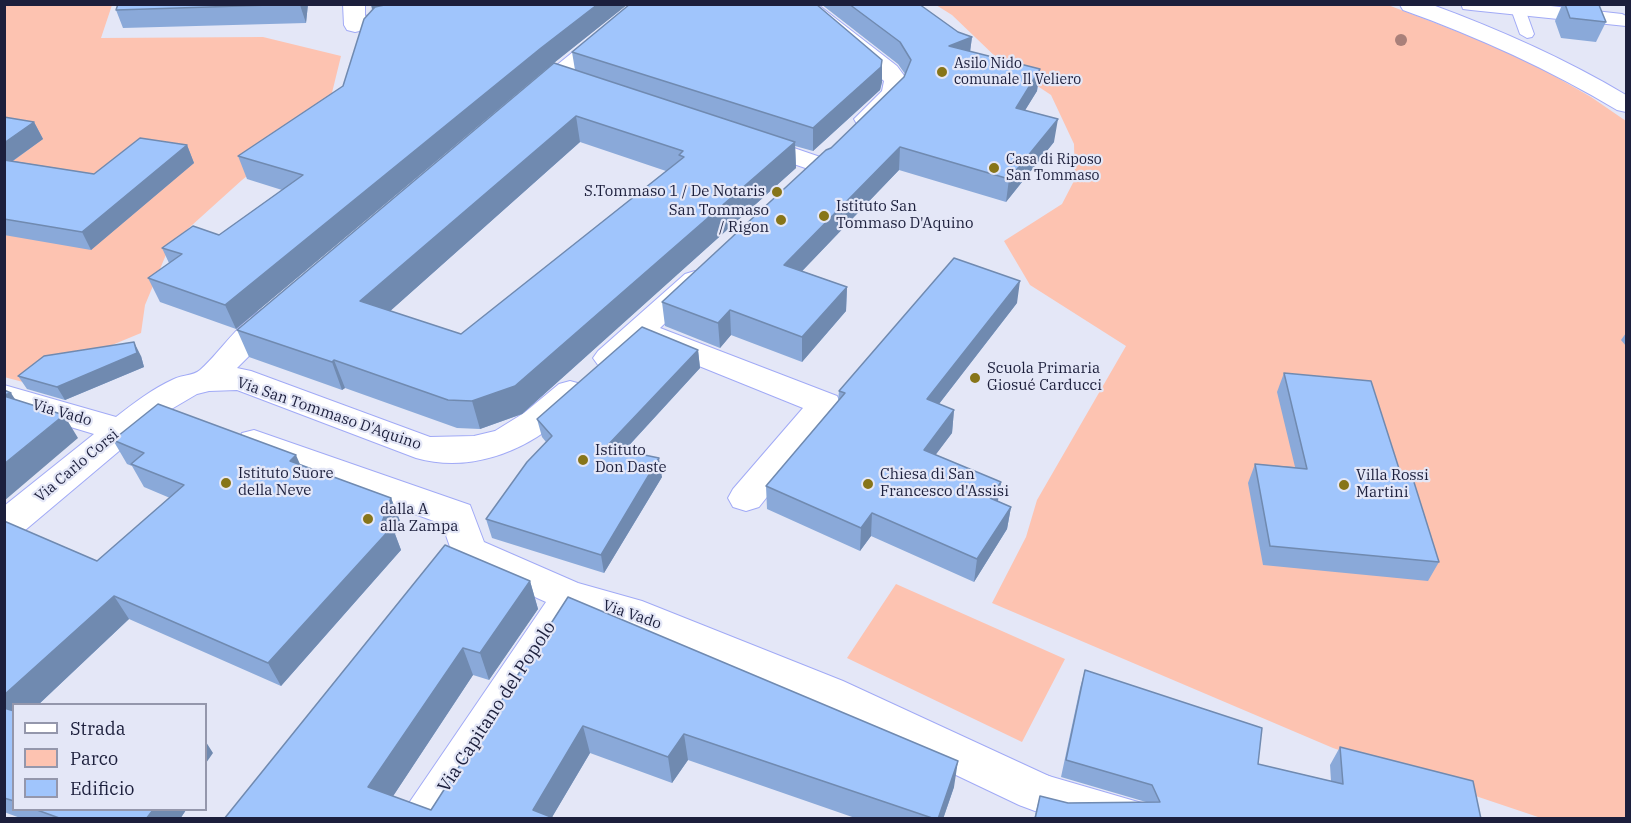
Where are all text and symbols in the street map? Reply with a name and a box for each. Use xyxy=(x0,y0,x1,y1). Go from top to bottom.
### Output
place label: Asilo Nido comunale Il Veliero xyxy=(954,56,1081,88)
marker: Asilo Nido comunale Il Veliero xyxy=(935,65,949,79)
place label: Casa di Riposo San Tommaso xyxy=(1006,152,1102,184)
marker: Casa di Riposo San Tommaso xyxy=(987,161,1001,175)
place label: S.Tommaso 1 / De Notaris xyxy=(584,183,765,201)
marker: S.Tommaso 1 / De Notaris xyxy=(770,185,784,199)
place label: Istituto San Tommaso D'Aquino xyxy=(836,198,974,233)
place label: San Tommaso / Rigon xyxy=(669,202,769,237)
marker: Istituto San Tommaso D'Aquino xyxy=(817,209,831,223)
marker: San Tommaso / Rigon xyxy=(774,213,788,227)
place label: Scuola Primaria Giosué Carducci xyxy=(987,360,1102,395)
marker: Scuola Primaria Giosué Carducci xyxy=(968,371,982,385)
street label: Via San Tommaso D'Aquino xyxy=(235,374,423,454)
street label: Via Vado xyxy=(30,396,94,430)
street label: Via Carlo Corsi xyxy=(32,426,122,506)
place label: Istituto Don Daste xyxy=(595,442,666,477)
marker: Istituto Don Daste xyxy=(576,453,590,467)
place label: Istituto Suore della Neve xyxy=(238,465,333,500)
place label: Chiesa di San Francesco d'Assisi xyxy=(880,466,1009,501)
place label: Villa Rossi Martini xyxy=(1356,467,1429,502)
marker: Istituto Suore della Neve xyxy=(219,476,233,490)
marker: Chiesa di San Francesco d'Assisi xyxy=(861,477,875,491)
marker: Villa Rossi Martini xyxy=(1337,478,1351,492)
place label: dalla A alla Zampa xyxy=(380,501,458,536)
marker: dalla A alla Zampa xyxy=(361,512,375,526)
street label: Via Vado xyxy=(600,597,664,633)
street label: Via Capitano del Popolo xyxy=(434,617,560,797)
legend xyxy=(12,703,207,811)
text: Strada xyxy=(70,717,126,740)
text: Parco xyxy=(70,747,118,770)
text: Edificio xyxy=(70,777,134,800)

